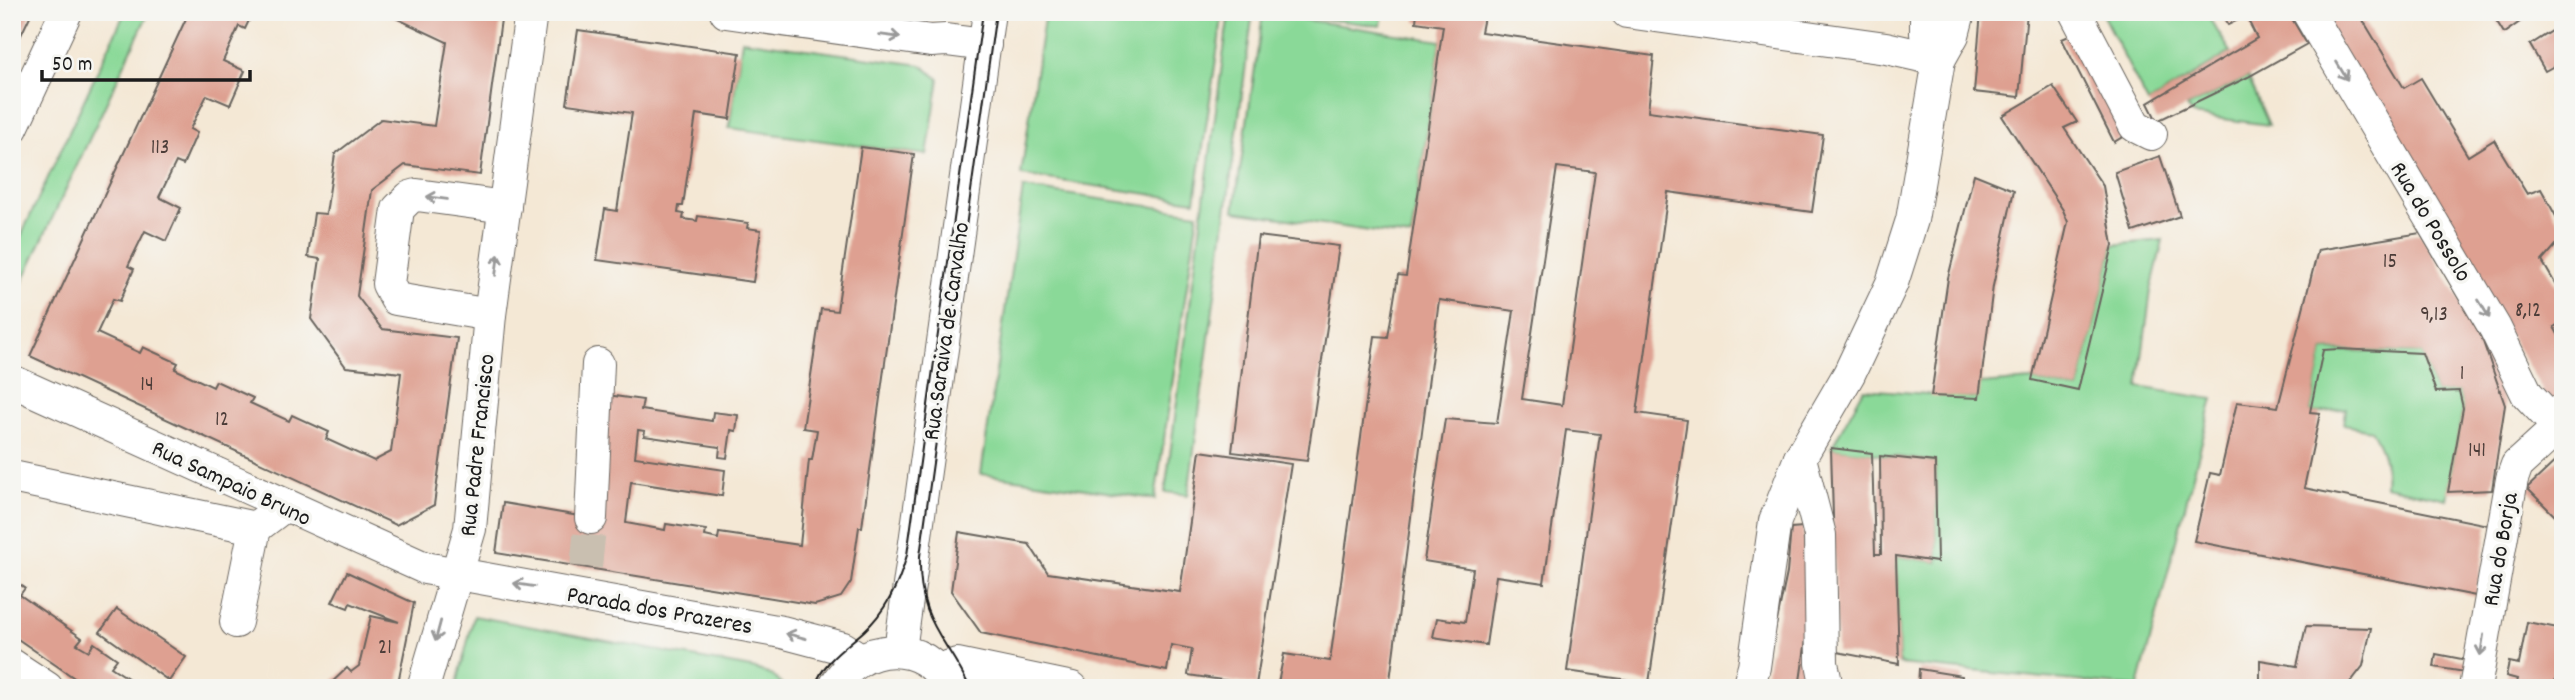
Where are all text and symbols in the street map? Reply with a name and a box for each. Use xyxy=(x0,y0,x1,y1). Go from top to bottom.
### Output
one-way arrow xyxy=(878,29,901,42)
scale bar xyxy=(42,38,250,82)
text: 50 m xyxy=(52,51,92,81)
one-way arrow xyxy=(2336,60,2350,80)
house number: 113 xyxy=(151,134,169,164)
street label: Rua do Possolo xyxy=(2380,156,2479,289)
one-way arrow xyxy=(426,191,449,204)
street label: Rua Saraiva de Carvalho xyxy=(916,220,980,443)
house number: 15 xyxy=(2383,248,2397,278)
one-way arrow xyxy=(491,254,504,277)
house number: 8,12 xyxy=(2515,297,2541,327)
one-way arrow xyxy=(2477,298,2491,318)
house number: 9,13 xyxy=(2420,301,2448,331)
street label: Rua Padre Francisco xyxy=(452,352,505,538)
house number: 1 xyxy=(2460,360,2464,390)
house number: 14 xyxy=(140,371,154,401)
house number: 12 xyxy=(215,406,229,436)
street label: Rua Sampaio Bruno xyxy=(145,433,316,537)
house number: 141 xyxy=(2468,437,2486,467)
street label: Rua do Borja xyxy=(2475,489,2529,609)
one-way arrow xyxy=(513,579,536,592)
street label: Parada dos Prazeres xyxy=(564,579,755,645)
one-way arrow xyxy=(431,620,444,642)
one-way arrow xyxy=(785,628,807,641)
house number: 21 xyxy=(378,634,392,664)
one-way arrow xyxy=(2475,634,2488,656)

